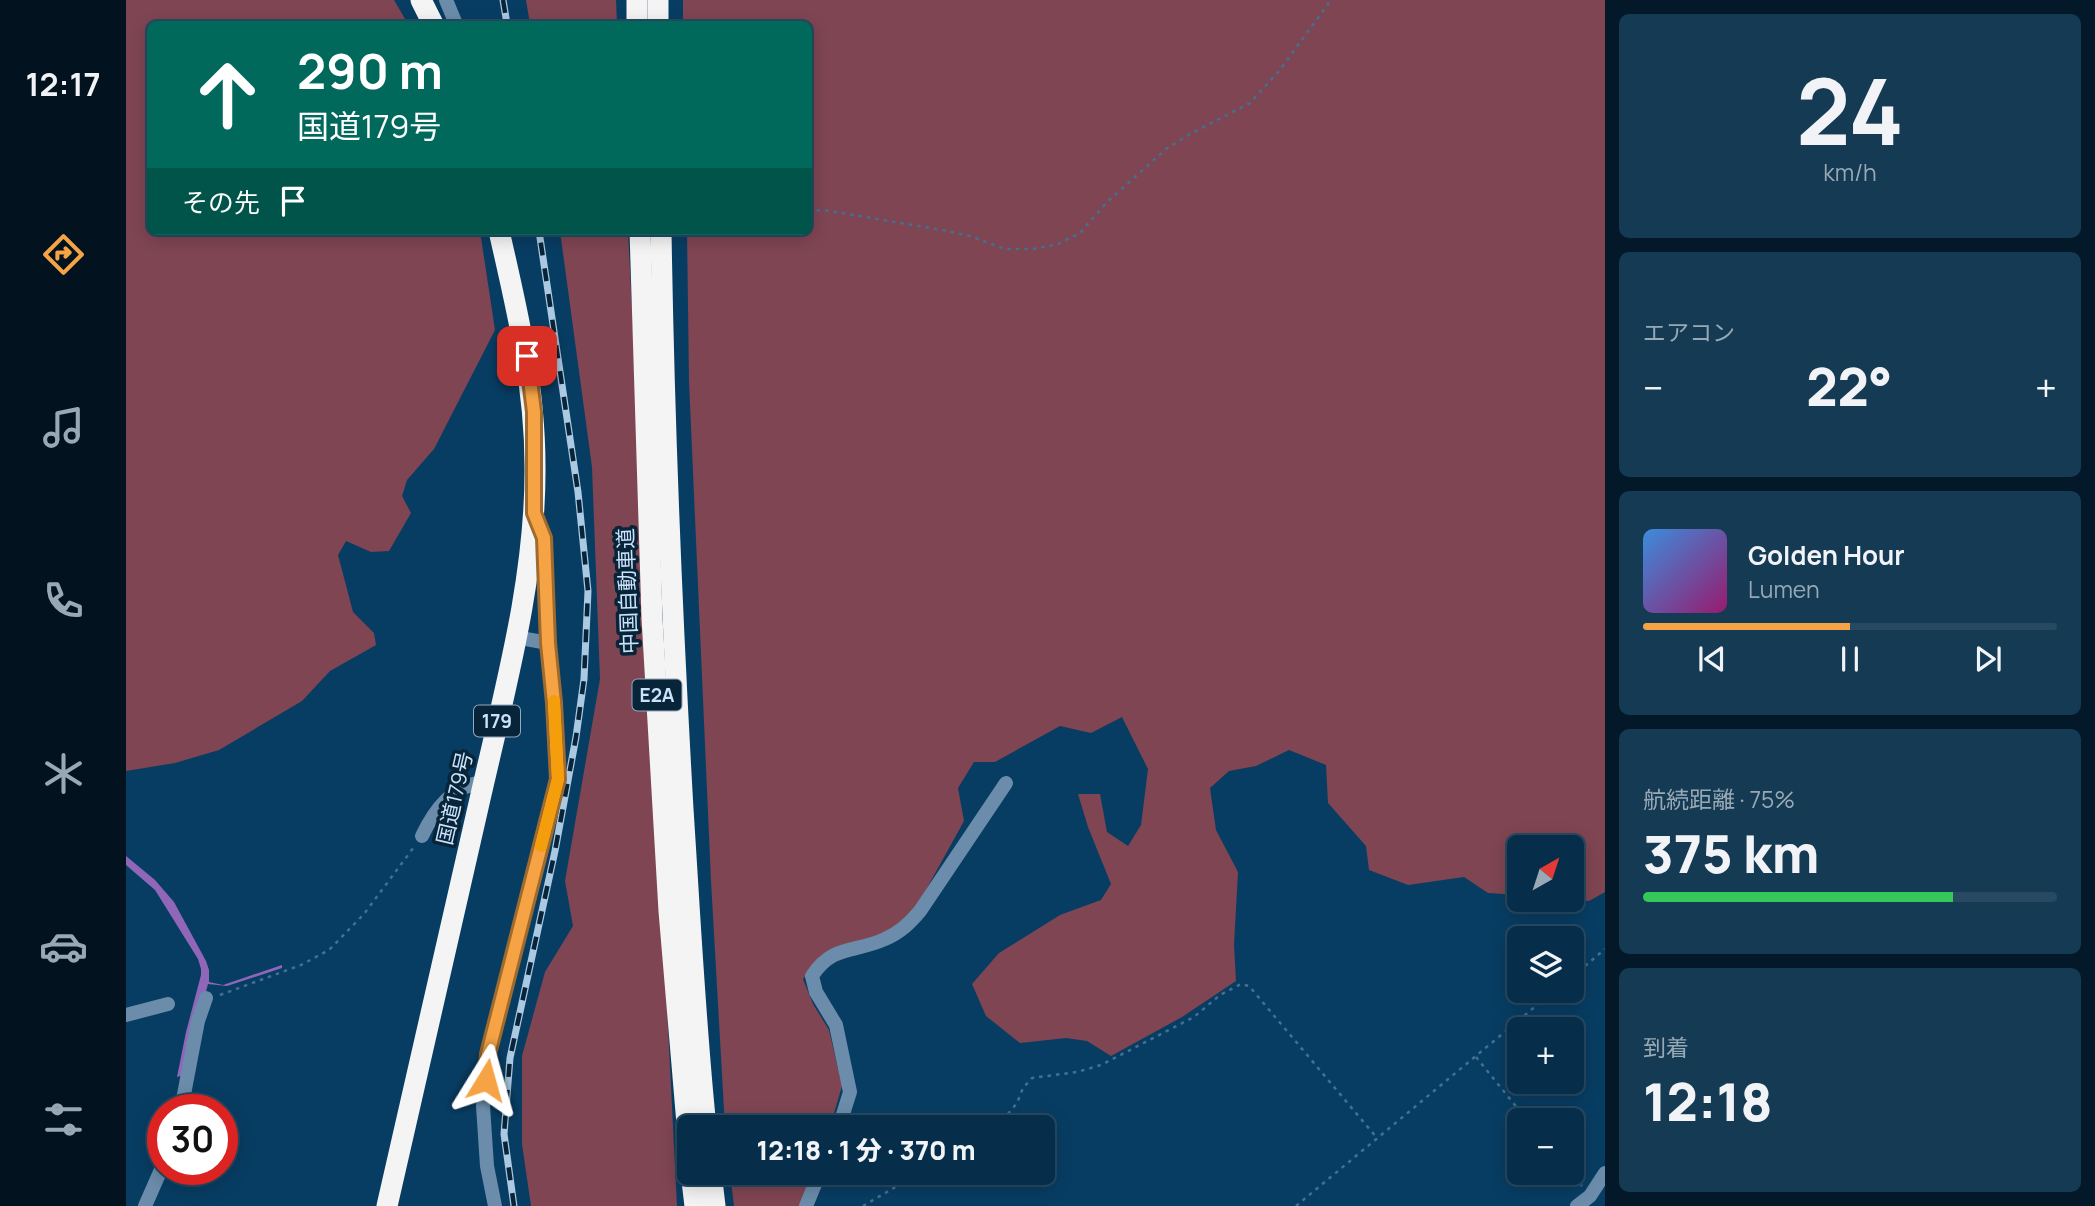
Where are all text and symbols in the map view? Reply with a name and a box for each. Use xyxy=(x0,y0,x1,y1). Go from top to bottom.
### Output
text: 290 m xyxy=(297,37,443,104)
text: 24 xyxy=(1796,48,1904,172)
icon: ahead xyxy=(182,49,273,140)
text: 12:17 xyxy=(25,62,101,106)
text: 国道179号 xyxy=(297,104,441,148)
text: km/h xyxy=(1823,156,1877,188)
icon: arrive xyxy=(274,182,312,220)
text: その先 xyxy=(182,184,260,220)
icon: directions xyxy=(39,230,88,279)
text: エアコン xyxy=(1643,316,1735,348)
pin xyxy=(497,326,557,386)
icon: arrive xyxy=(508,337,546,375)
text: 22° xyxy=(1806,351,1892,422)
text: − xyxy=(1643,361,1664,413)
text: + xyxy=(2035,361,2057,413)
icon: music xyxy=(39,403,88,452)
street label: 中国自動車道 xyxy=(611,528,643,654)
text: Golden Hour xyxy=(1748,537,1905,573)
text: Lumen xyxy=(1748,573,1820,605)
icon: phone xyxy=(39,576,88,625)
icon: previous xyxy=(1693,640,1731,678)
icon: pause xyxy=(1831,640,1869,678)
icon: next xyxy=(1969,640,2007,678)
road number: E2A xyxy=(632,680,682,710)
road number: 179 xyxy=(474,706,520,736)
icon: climate xyxy=(39,749,88,798)
street label: 国道179号 xyxy=(430,749,478,847)
text: 航続距離 · 75% xyxy=(1643,783,1795,815)
text: 375 km xyxy=(1643,818,1819,889)
north arrow xyxy=(1507,835,1584,912)
map controls xyxy=(1507,835,1584,1185)
icon: car xyxy=(39,922,88,971)
button: layers xyxy=(1507,926,1584,1003)
button: + xyxy=(1507,1017,1584,1094)
text: 到着 xyxy=(1643,1031,1689,1063)
position arrow xyxy=(449,1043,523,1117)
text: 12:18 xyxy=(1643,1066,1773,1137)
speed limit sign: 30 xyxy=(147,1094,238,1185)
icon: filters xyxy=(39,1095,88,1144)
button: − xyxy=(1507,1108,1584,1185)
text: 12:18 · 1 分 · 370 m xyxy=(756,1132,976,1168)

